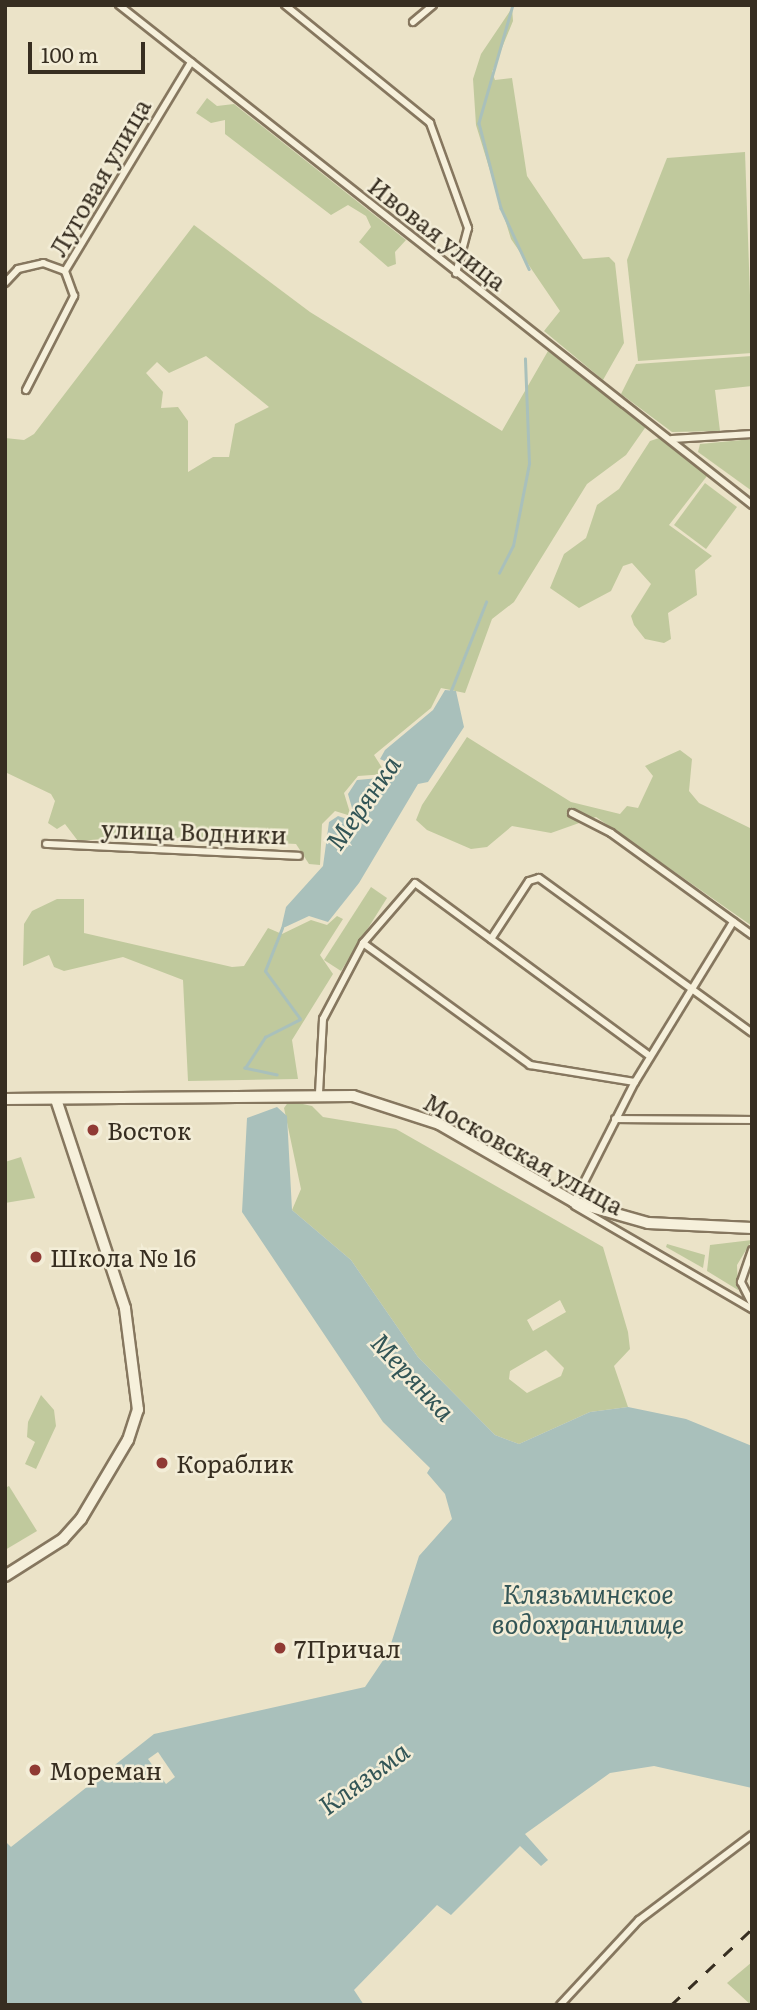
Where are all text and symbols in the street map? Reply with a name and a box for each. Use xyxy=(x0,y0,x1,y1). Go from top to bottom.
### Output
scale bar xyxy=(32,28,149,72)
text: 100 m xyxy=(41,38,98,69)
street label: Луговая улица xyxy=(42,93,156,261)
street label: Ивовая улица xyxy=(363,170,513,296)
water label: Мерянка xyxy=(318,749,406,855)
street label: улица Водники xyxy=(101,813,287,849)
street label: Московская улица xyxy=(419,1086,629,1220)
place label: Восток xyxy=(107,1116,191,1144)
marker: Восток xyxy=(85,1122,101,1138)
place label: Школа № 16 xyxy=(50,1243,196,1271)
marker: Школа № 16 xyxy=(28,1249,44,1265)
water label: Мерянка xyxy=(366,1326,462,1426)
place label: Кораблик xyxy=(176,1449,294,1477)
marker: Кораблик xyxy=(154,1455,170,1471)
water label: Клязьминское водохранилище xyxy=(492,1577,684,1638)
place label: 7Причал xyxy=(294,1634,401,1662)
marker: 7Причал xyxy=(272,1640,288,1656)
water label: Клязьма xyxy=(312,1734,414,1820)
place label: Мореман xyxy=(49,1756,162,1784)
marker: Мореман xyxy=(27,1762,43,1778)

